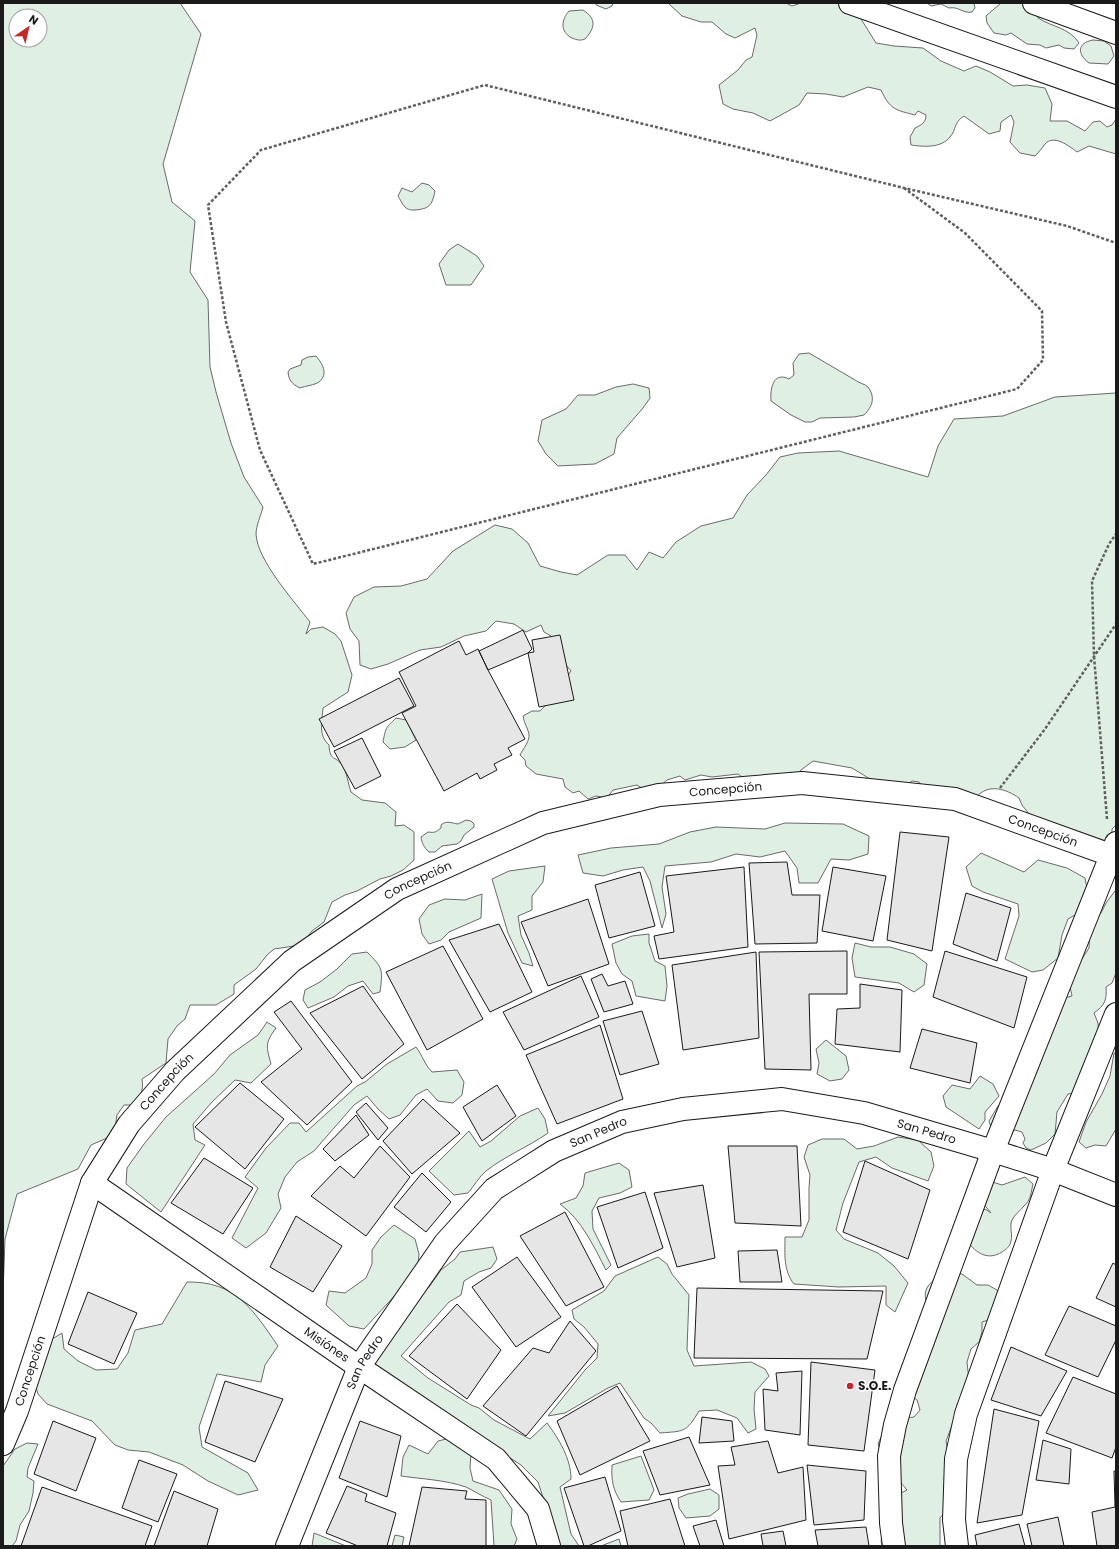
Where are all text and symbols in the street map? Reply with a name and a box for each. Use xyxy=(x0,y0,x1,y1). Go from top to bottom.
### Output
north arrow xyxy=(8,8,48,48)
text: N xyxy=(26,11,41,29)
street label: Concepción xyxy=(688,777,763,800)
street label: Concepción xyxy=(1006,810,1080,851)
street label: Concepción xyxy=(380,857,454,904)
street label: Concepción xyxy=(135,1049,197,1114)
street label: San Pedro xyxy=(567,1112,629,1151)
street label: San Pedro xyxy=(895,1114,959,1148)
street label: Misiónes xyxy=(301,1323,353,1366)
street label: San Pedro xyxy=(342,1331,387,1392)
street label: Concepción xyxy=(10,1333,49,1408)
place label: S.O.E. xyxy=(858,1377,891,1394)
marker: S.O.E. xyxy=(845,1381,855,1391)

